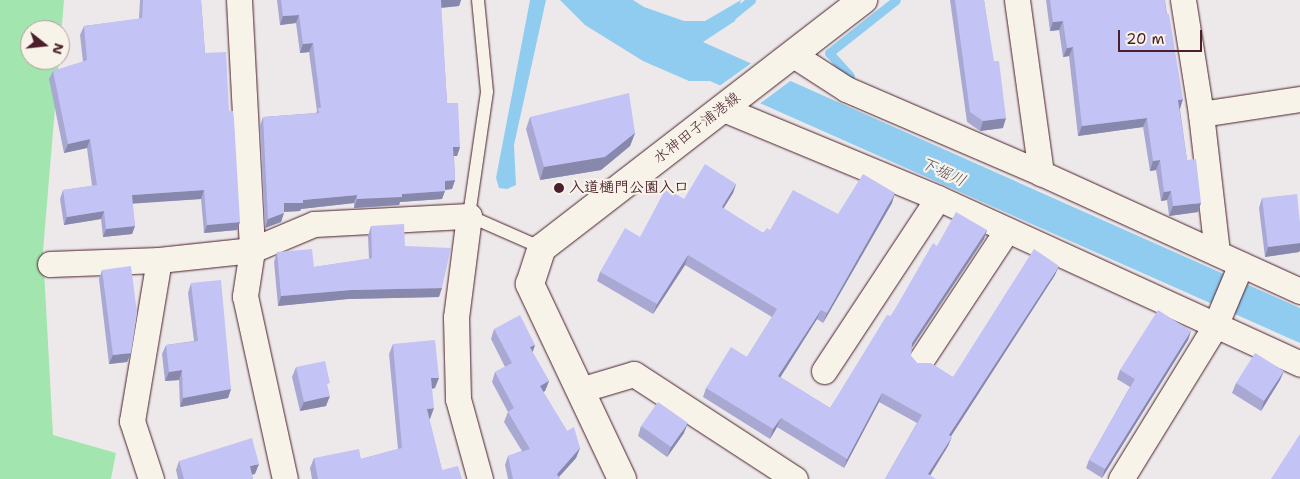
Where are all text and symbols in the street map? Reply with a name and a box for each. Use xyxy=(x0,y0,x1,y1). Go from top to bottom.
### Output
north arrow xyxy=(20,20,70,70)
scale bar xyxy=(1120,20,1204,52)
text: 20 m xyxy=(1126,29,1165,49)
text: N xyxy=(48,41,69,57)
street label: 水神田子浦港線 xyxy=(650,89,744,167)
water label: 下堀川 xyxy=(917,153,969,191)
place label: 入道樋門公園入口 xyxy=(569,179,689,197)
marker: 入道樋門公園入口 xyxy=(553,182,565,194)

